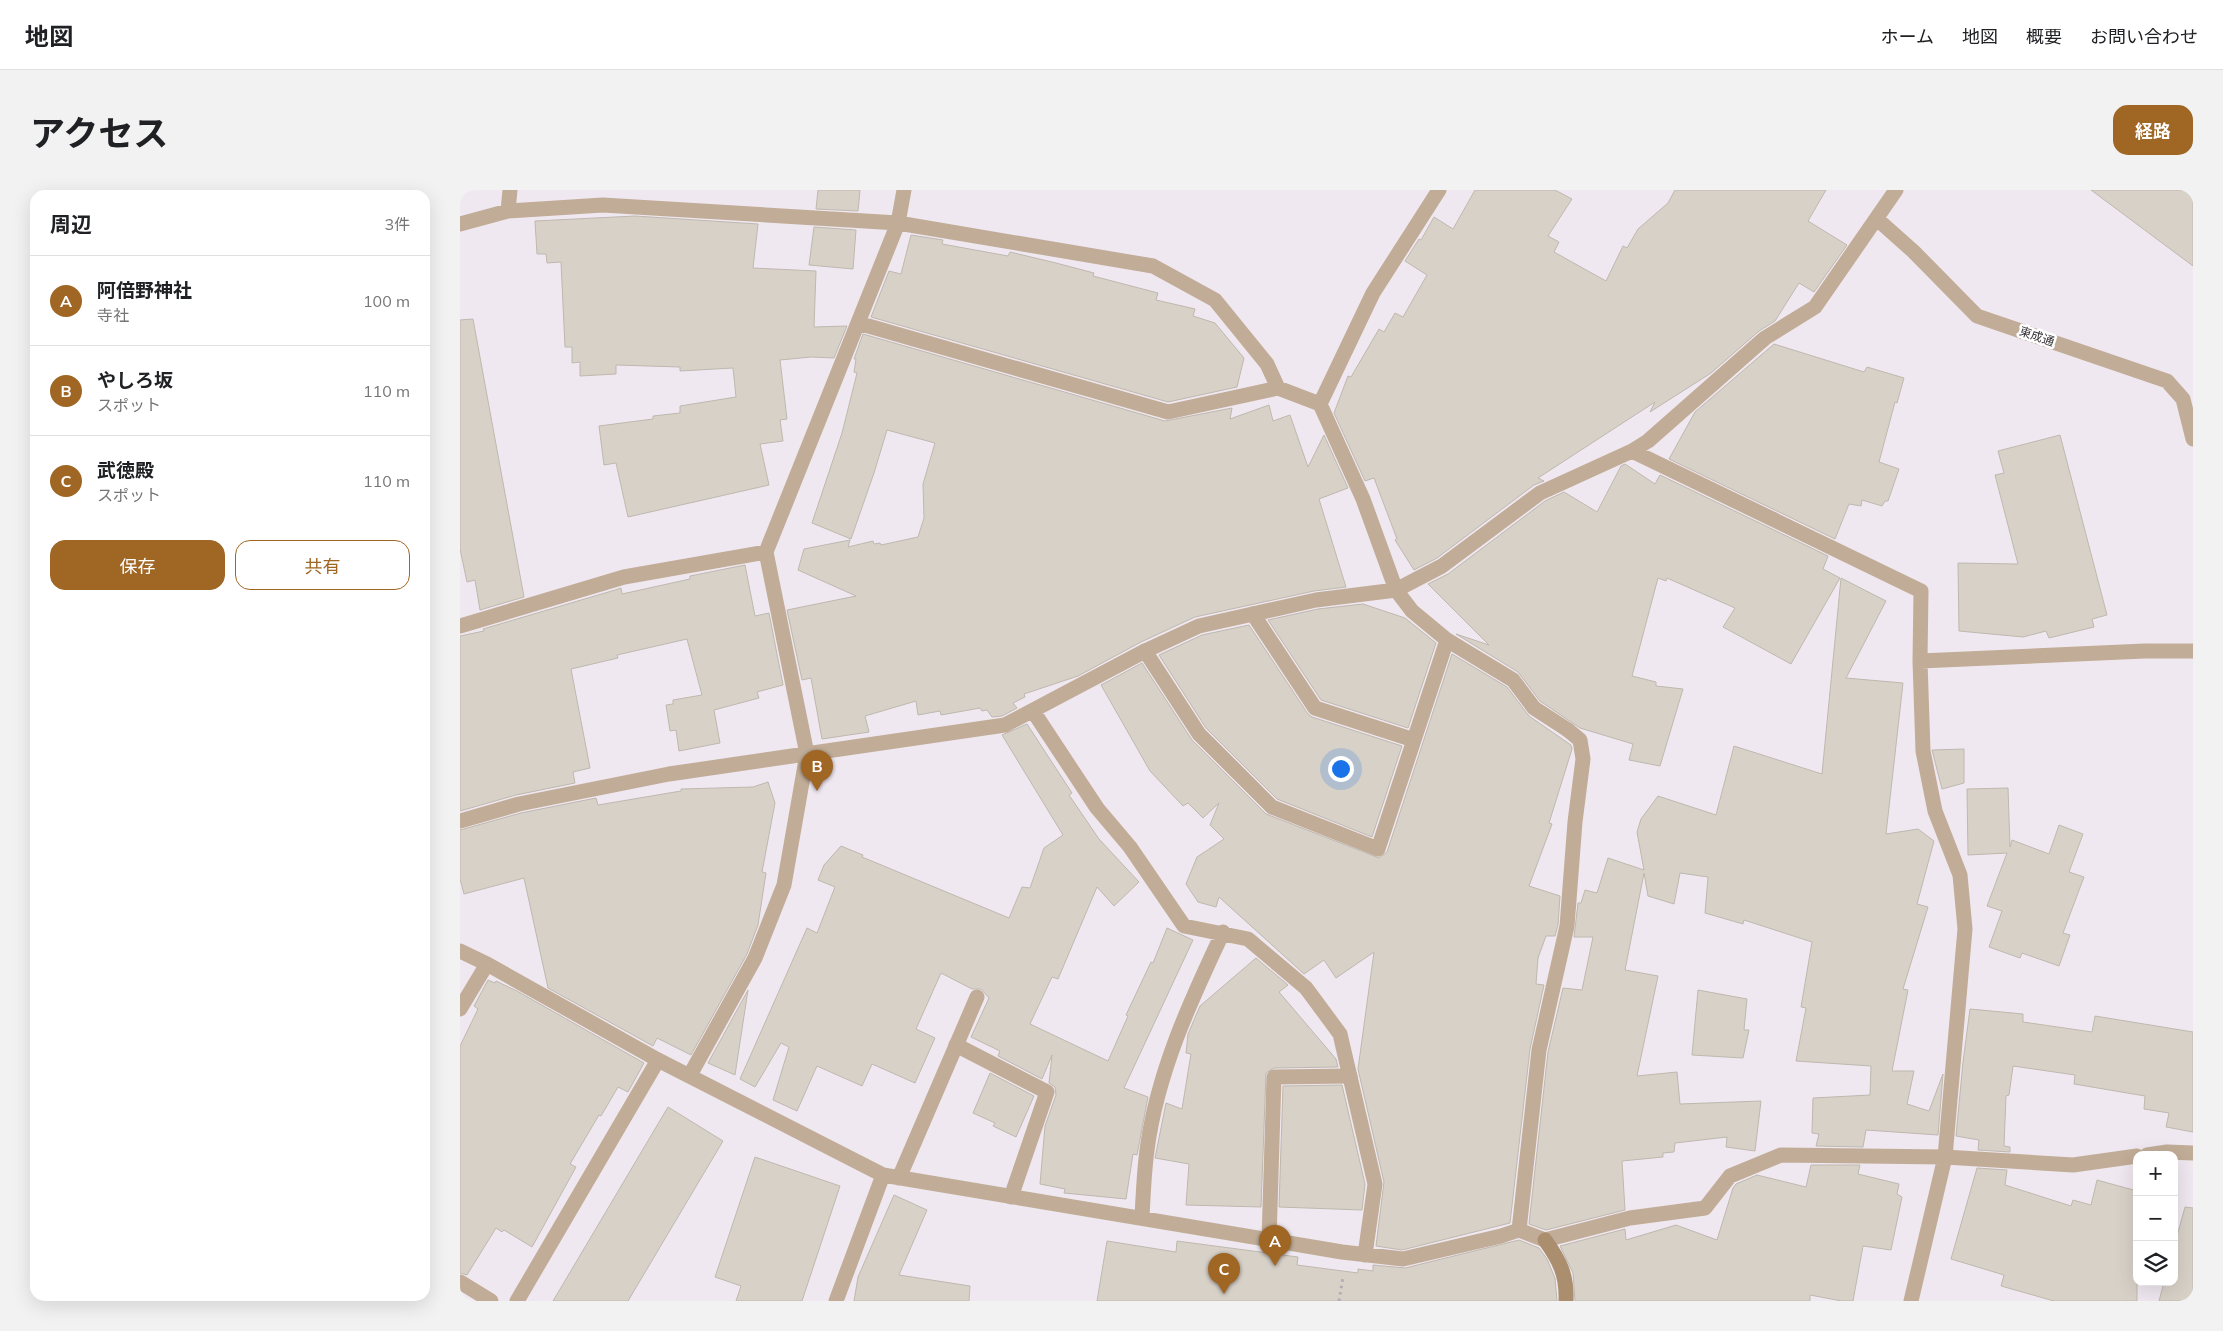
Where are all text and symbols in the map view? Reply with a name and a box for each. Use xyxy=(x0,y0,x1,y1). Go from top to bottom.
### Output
text: 地図 xyxy=(25,21,73,51)
text: ホーム xyxy=(1881,25,1934,48)
text: 地図 xyxy=(1962,25,1998,48)
text: 概要 xyxy=(2026,25,2062,48)
text: お問い合わせ xyxy=(2090,25,2198,48)
button: 経路 xyxy=(2113,105,2193,155)
text: アクセス xyxy=(30,111,168,155)
text: 周辺 xyxy=(50,211,92,237)
text: 3件 xyxy=(384,214,410,234)
text: 阿倍野神社 xyxy=(97,278,192,302)
text: A xyxy=(60,291,72,311)
text: 100 m xyxy=(363,291,410,311)
text: 寺社 xyxy=(97,305,129,325)
street label: 東成通 xyxy=(2018,323,2056,349)
text: やしろ坂 xyxy=(97,368,173,392)
text: B xyxy=(60,381,72,401)
text: 110 m xyxy=(363,381,410,401)
text: スポット xyxy=(97,395,161,415)
text: 武徳殿 xyxy=(97,458,154,482)
text: C xyxy=(61,471,71,491)
text: 110 m xyxy=(363,471,410,491)
text: スポット xyxy=(97,485,161,505)
button: 保存 xyxy=(50,540,225,590)
button: 共有 xyxy=(235,540,410,590)
pin: B xyxy=(801,750,833,791)
your location xyxy=(1328,756,1354,782)
map controls xyxy=(2133,1151,2178,1286)
button: + xyxy=(2133,1151,2178,1196)
button: − xyxy=(2133,1196,2178,1241)
pin: A xyxy=(1259,1225,1291,1266)
button: layers xyxy=(2133,1241,2178,1286)
pin: C xyxy=(1208,1253,1240,1294)

